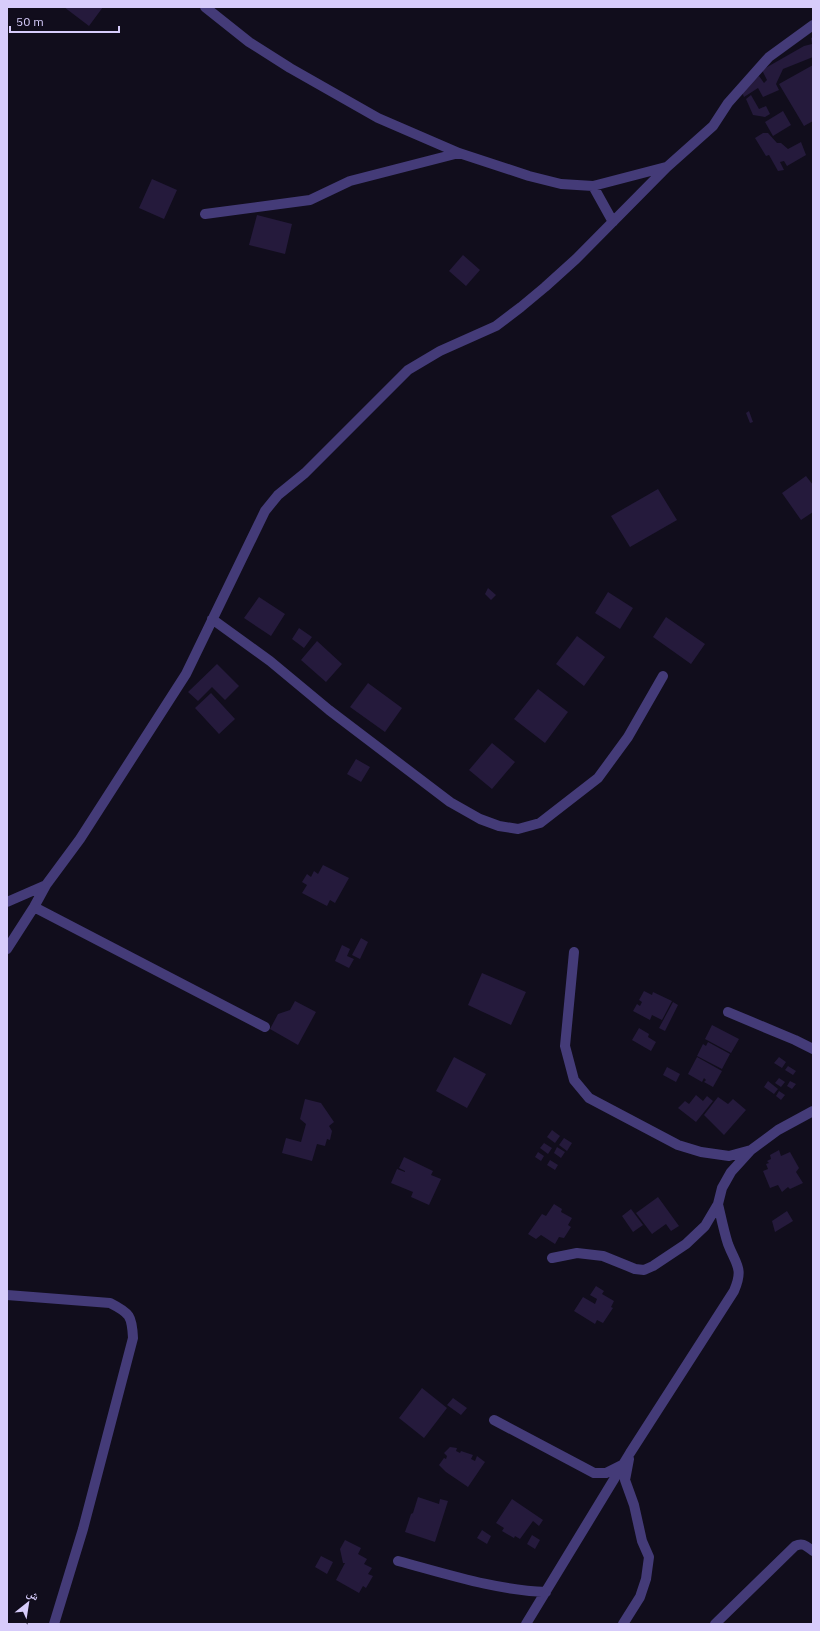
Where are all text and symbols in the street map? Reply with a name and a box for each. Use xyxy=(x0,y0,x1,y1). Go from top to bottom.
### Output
scale bar xyxy=(10,8,119,34)
text: 50 m xyxy=(16,14,44,29)
north arrow xyxy=(8,1583,48,1623)
text: ش xyxy=(24,1585,42,1604)

